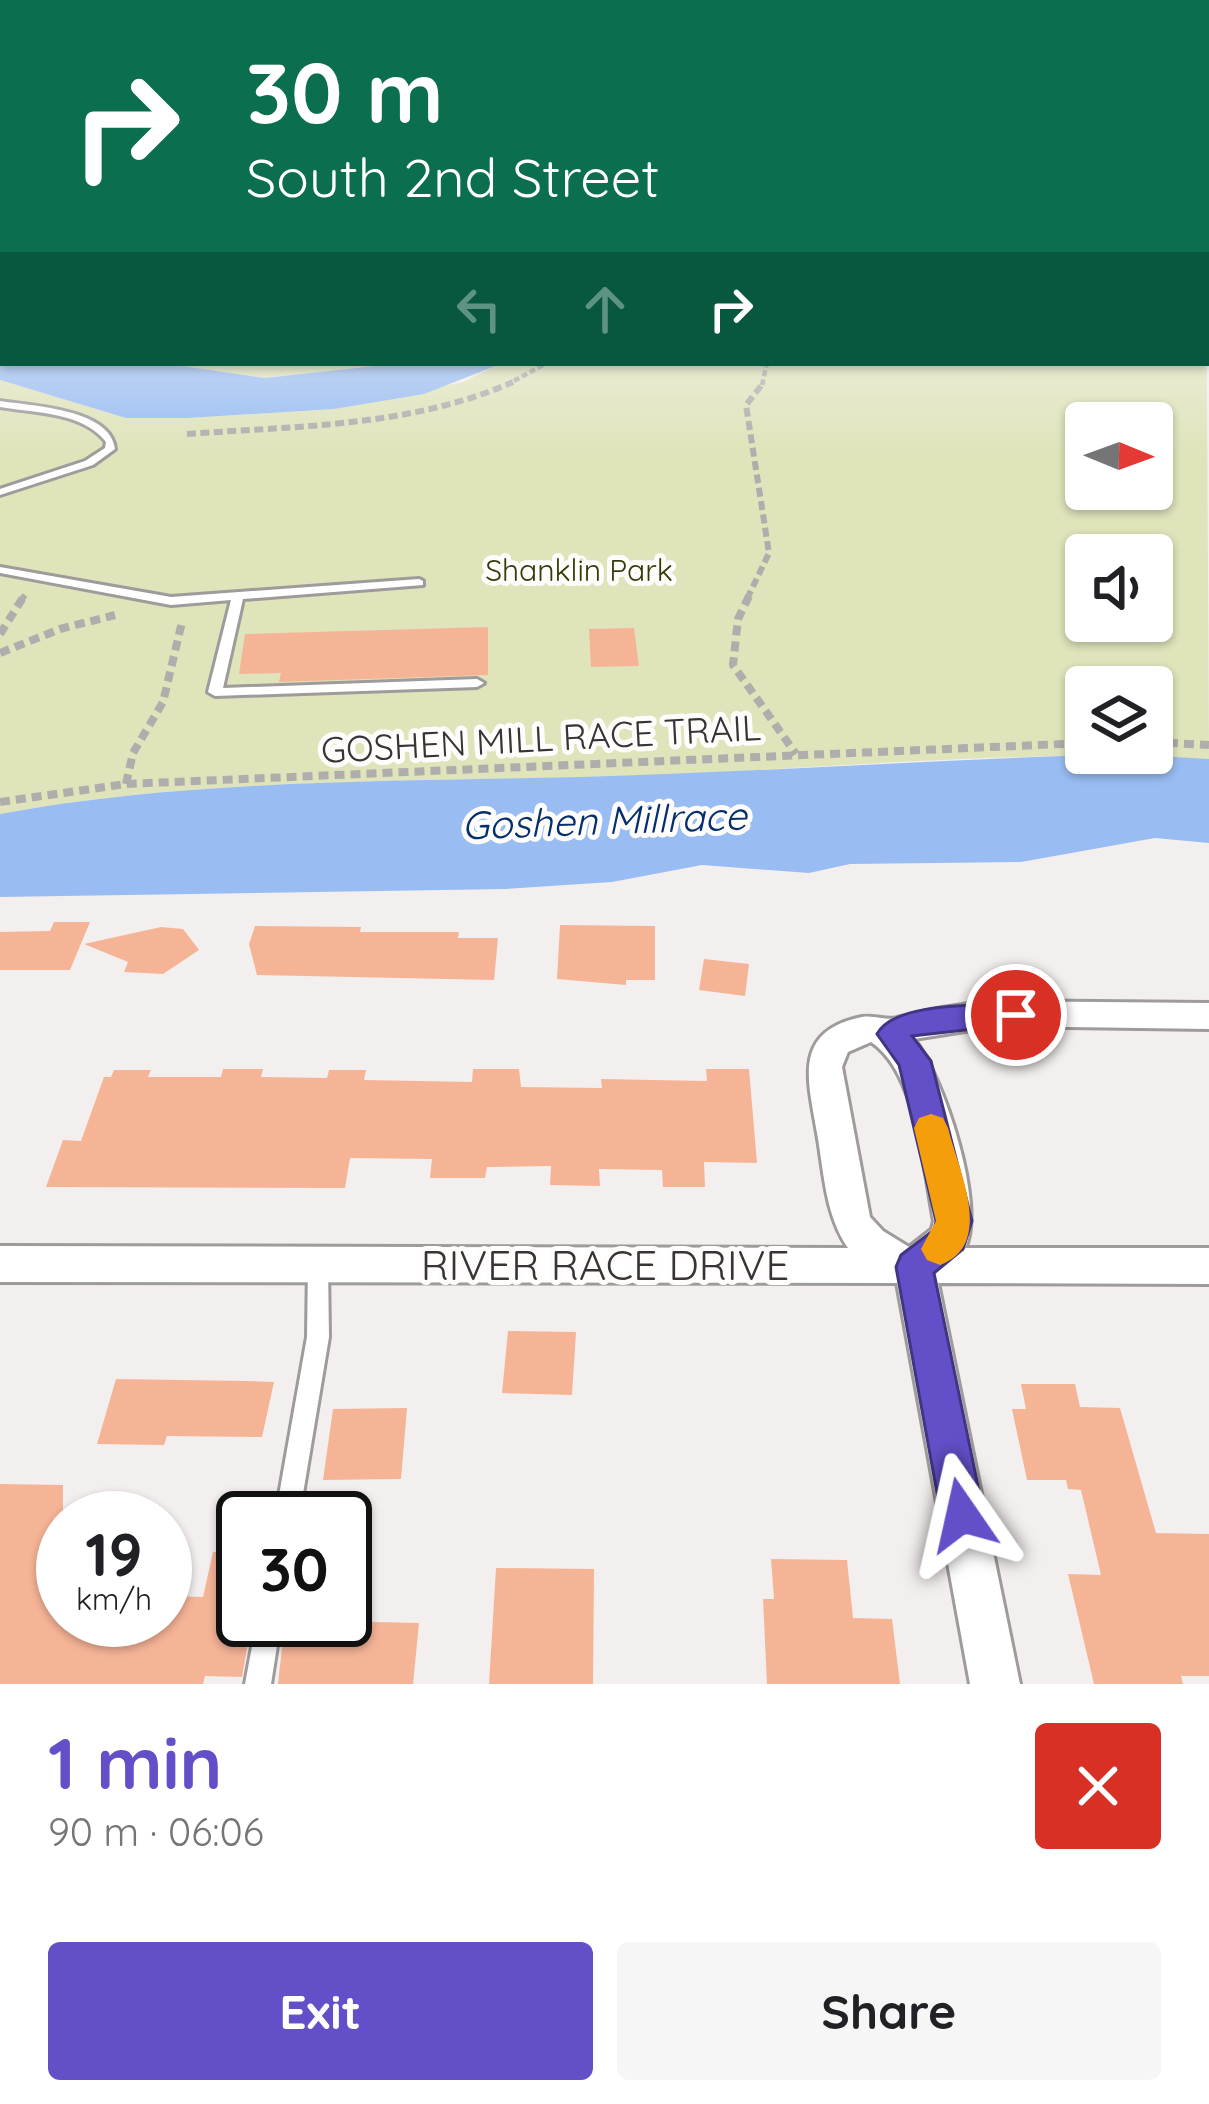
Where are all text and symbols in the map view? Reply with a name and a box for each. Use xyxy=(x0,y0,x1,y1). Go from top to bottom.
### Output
text: 30 m xyxy=(246,39,444,144)
icon: right xyxy=(48,48,204,204)
text: South 2nd Street xyxy=(246,143,660,211)
icon: left xyxy=(446,276,512,342)
icon: ahead xyxy=(572,276,638,342)
icon: right xyxy=(698,276,764,342)
north arrow xyxy=(1065,402,1173,510)
map controls xyxy=(1065,402,1173,774)
button: sound xyxy=(1065,534,1173,642)
park label: Shanklin Park xyxy=(485,551,673,589)
button: layers xyxy=(1065,666,1173,774)
street label: GOSHEN MILL RACE TRAIL xyxy=(320,704,762,772)
water label: Goshen Millrace xyxy=(461,790,749,849)
pin xyxy=(965,964,1067,1066)
icon: arrive xyxy=(983,982,1049,1048)
street label: RIVER RACE DRIVE xyxy=(421,1238,789,1291)
position arrow xyxy=(899,1452,1025,1578)
speed limit sign: 30 xyxy=(216,1491,372,1647)
text: 19 xyxy=(85,1516,143,1591)
text: km/h xyxy=(76,1580,152,1618)
text: 1 min xyxy=(48,1717,222,1807)
button: close xyxy=(1035,1723,1161,1849)
text: 90 m · 06:06 xyxy=(48,1807,264,1856)
button: Exit xyxy=(48,1942,593,2080)
button: Share xyxy=(617,1942,1161,2080)

